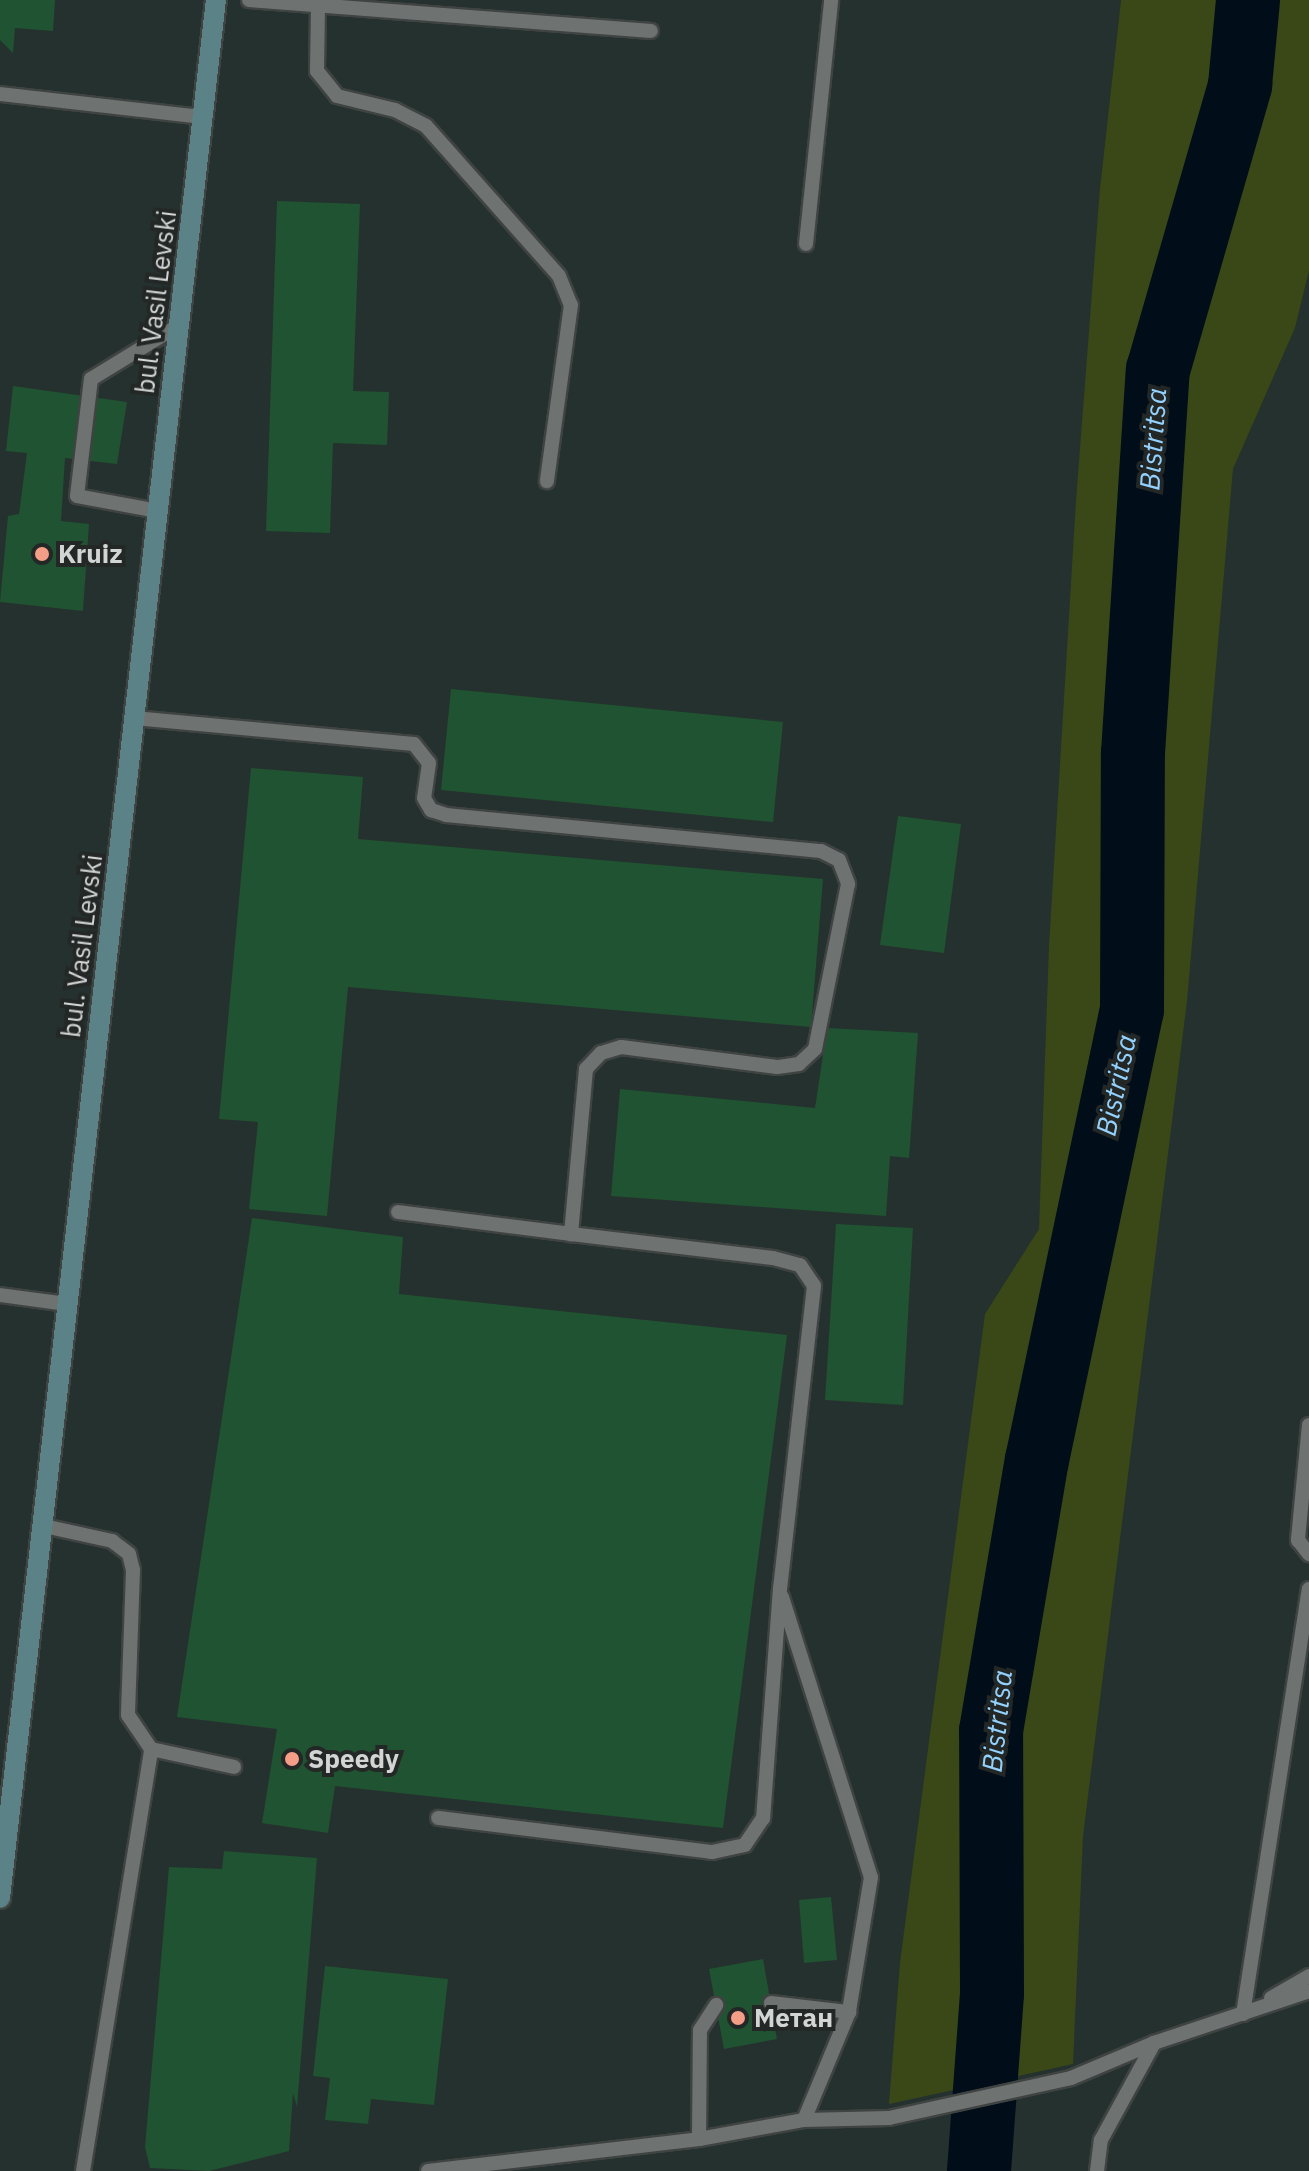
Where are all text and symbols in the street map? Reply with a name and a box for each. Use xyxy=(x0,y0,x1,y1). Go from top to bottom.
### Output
street label: bul. Vasil Levski xyxy=(129,209,183,395)
water label: Bistritsa xyxy=(1133,387,1173,491)
place label: Kruiz xyxy=(58,538,123,570)
marker: Kruiz xyxy=(33,545,51,563)
street label: bul. Vasil Levski xyxy=(55,853,109,1039)
water label: Bistritsa xyxy=(1089,1031,1143,1139)
water label: Bistritsa xyxy=(975,1668,1019,1774)
place label: Speedy xyxy=(308,1743,399,1775)
marker: Speedy xyxy=(283,1750,301,1768)
place label: Метан xyxy=(754,2002,833,2034)
marker: Метан xyxy=(729,2009,747,2027)

